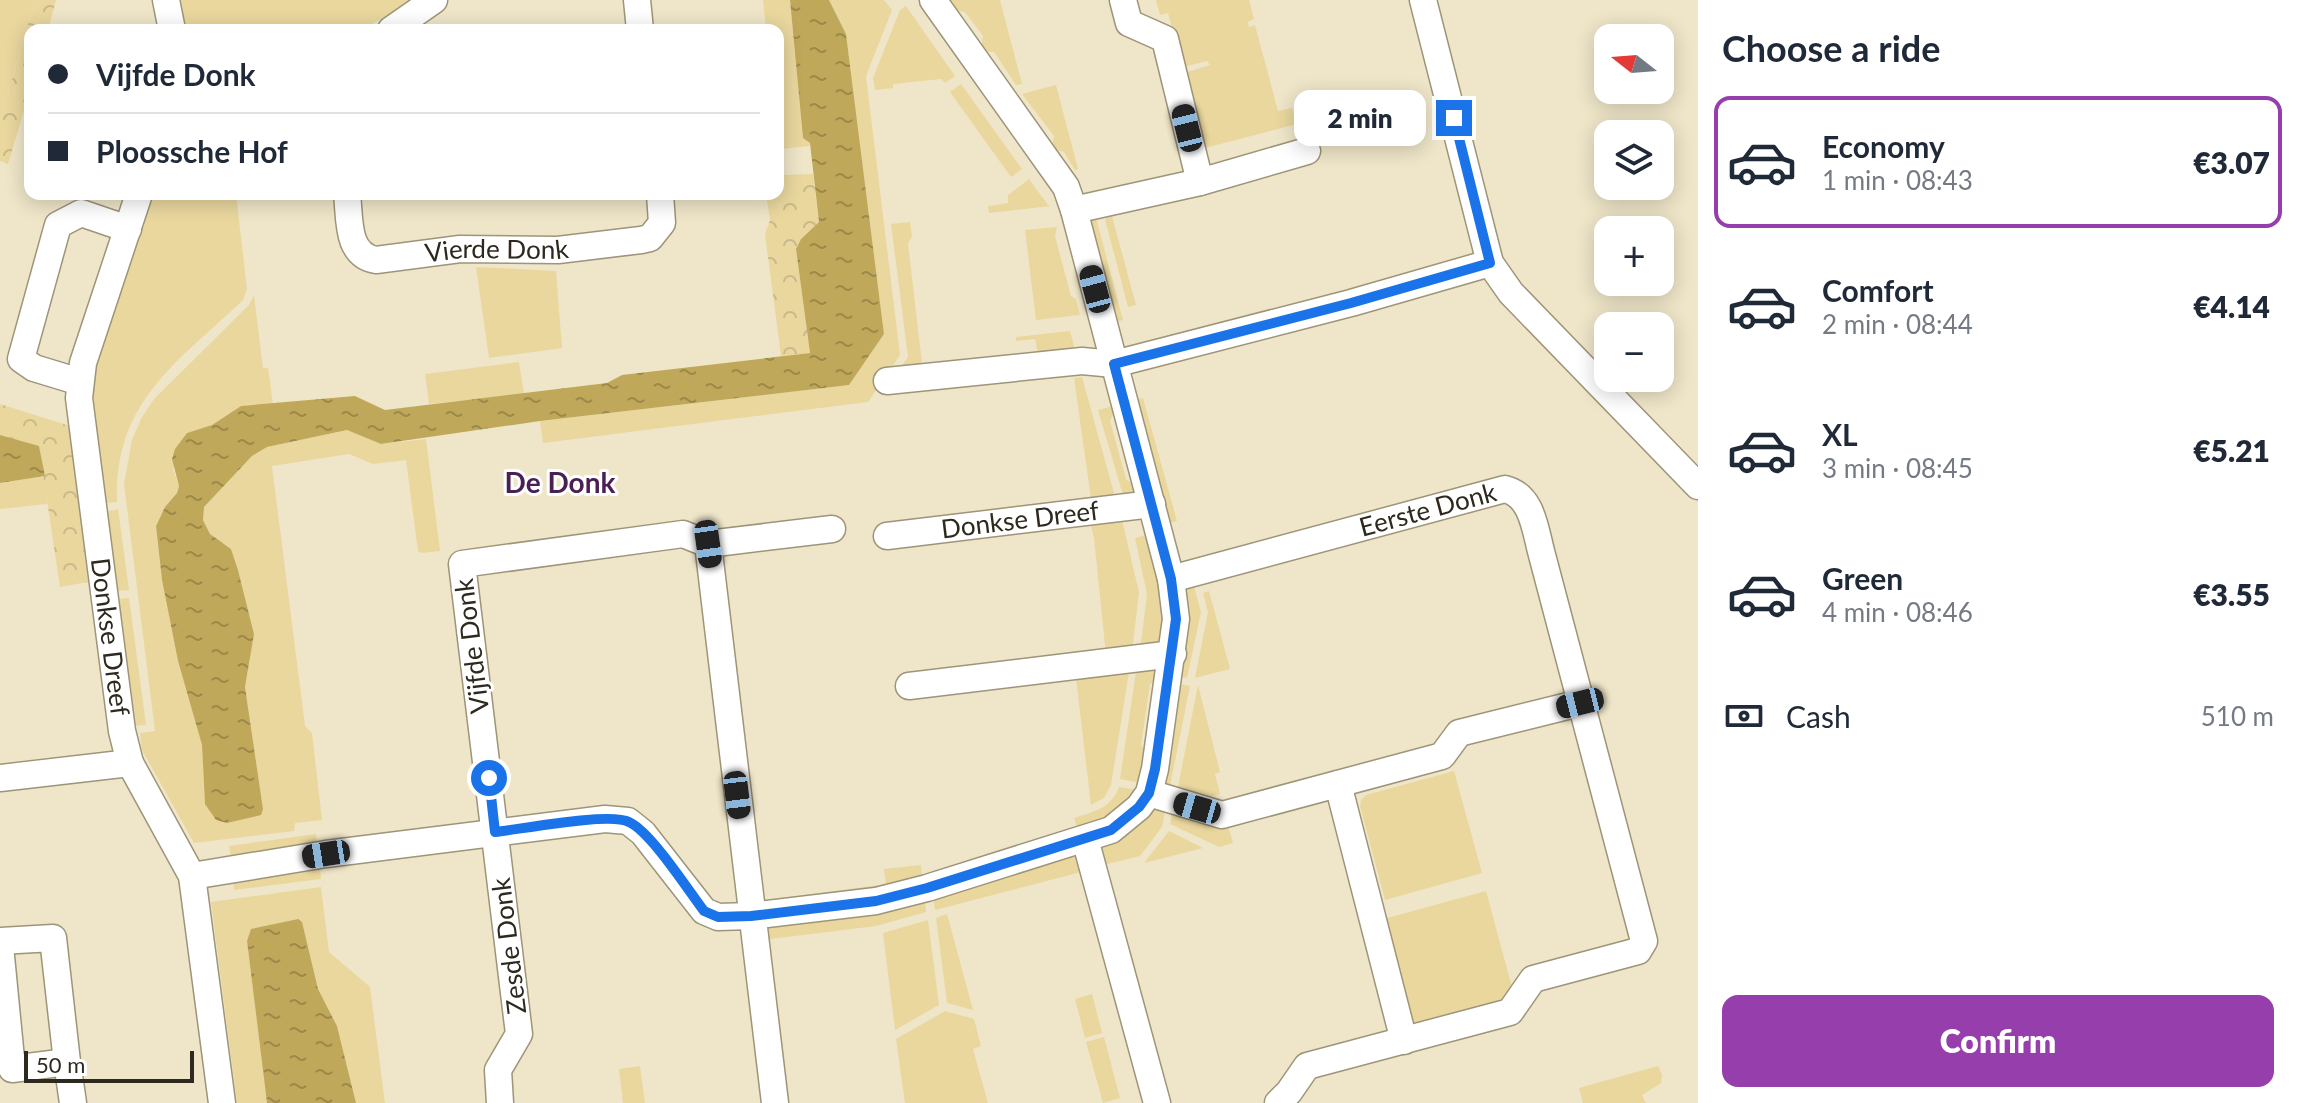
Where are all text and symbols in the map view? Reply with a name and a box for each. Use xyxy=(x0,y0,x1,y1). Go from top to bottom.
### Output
north arrow xyxy=(1594,24,1674,104)
map controls xyxy=(1594,24,1674,392)
text: Choose a ride xyxy=(1722,26,1941,70)
text: Vijfde Donk xyxy=(96,56,256,92)
callout: 2 min xyxy=(1294,90,1426,146)
route end xyxy=(1436,100,1472,136)
car xyxy=(1170,102,1204,154)
text: 2 min xyxy=(1328,102,1392,134)
button: layers xyxy=(1594,120,1674,200)
icon: car xyxy=(1726,126,1798,198)
text: Economy xyxy=(1822,128,1945,164)
text: Ploossche Hof xyxy=(96,133,288,169)
text: €3.07 xyxy=(2193,144,2270,180)
text: 1 min · 08:43 xyxy=(1822,164,1973,196)
button: + xyxy=(1594,216,1674,296)
street label: Vierde Donk xyxy=(423,232,571,268)
car xyxy=(1077,263,1113,315)
icon: car xyxy=(1726,270,1798,342)
text: Comfort xyxy=(1822,272,1934,308)
text: €4.14 xyxy=(2193,288,2270,324)
text: 2 min · 08:44 xyxy=(1822,308,1973,340)
button: − xyxy=(1594,312,1674,392)
icon: car xyxy=(1726,414,1798,486)
text: XL xyxy=(1822,416,1858,452)
text: €5.21 xyxy=(2193,432,2270,468)
text: 3 min · 08:45 xyxy=(1822,452,1973,484)
district label: De Donk xyxy=(505,465,615,499)
street label: Eerste Donk xyxy=(1356,475,1500,543)
street label: Donkse Dreef xyxy=(939,494,1101,544)
car xyxy=(693,519,723,569)
street label: Donkse Dreef xyxy=(85,556,137,717)
icon: car xyxy=(1726,558,1798,630)
text: Green xyxy=(1822,560,1903,596)
street label: Vijfde Donk xyxy=(447,576,495,715)
text: €3.55 xyxy=(2193,576,2270,612)
text: 4 min · 08:46 xyxy=(1822,596,1973,628)
car xyxy=(1554,686,1606,720)
icon: cash xyxy=(1722,694,1766,738)
text: Cash xyxy=(1786,698,1851,734)
text: 510 m xyxy=(2201,700,2274,732)
route start xyxy=(471,760,507,796)
car xyxy=(722,770,752,820)
car xyxy=(1171,790,1223,826)
car xyxy=(300,838,352,870)
street label: Zesde Donk xyxy=(484,875,532,1016)
button: Confirm xyxy=(1722,995,2274,1087)
scale bar xyxy=(24,1047,194,1083)
text: 50 m xyxy=(36,1051,85,1078)

